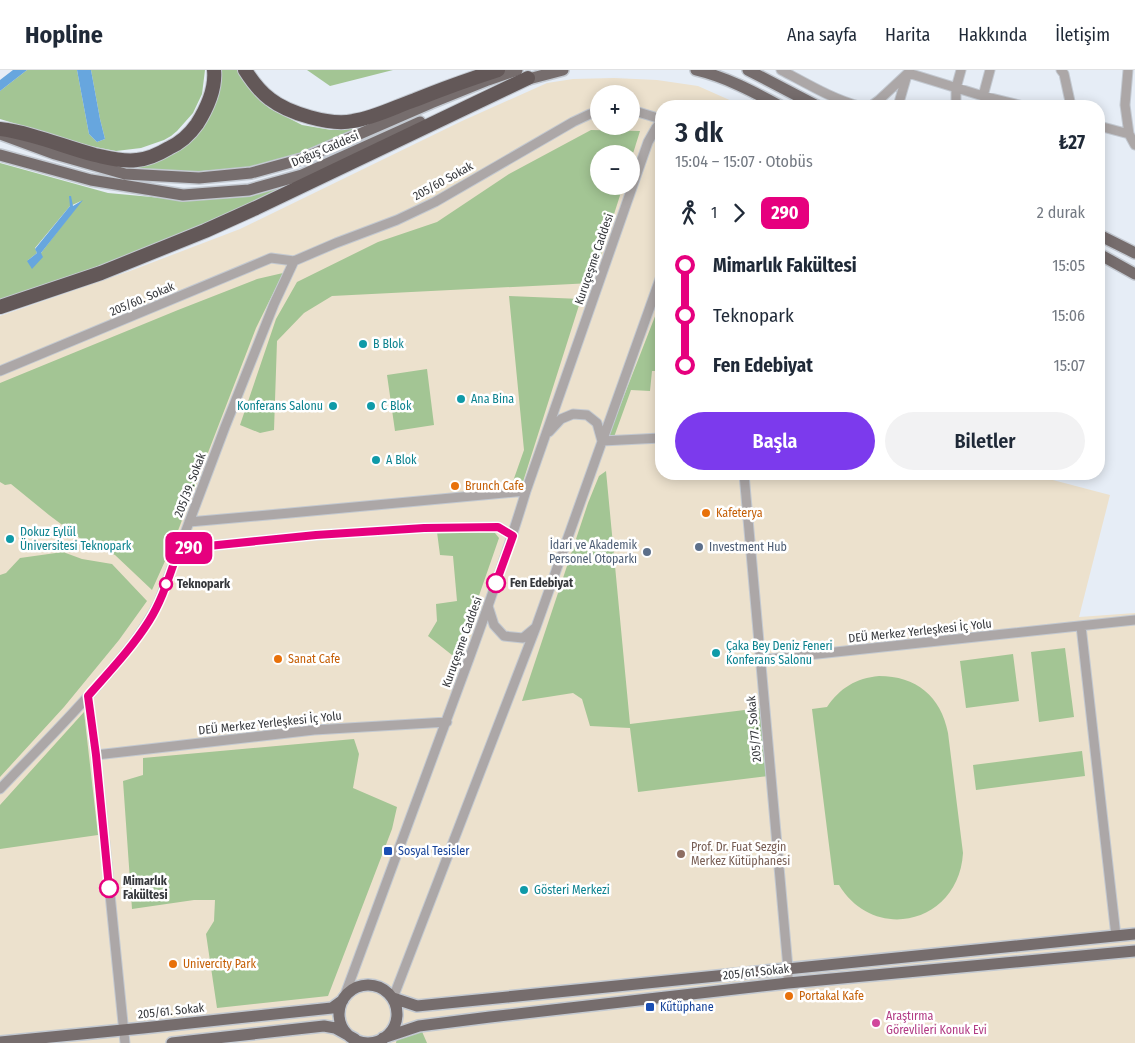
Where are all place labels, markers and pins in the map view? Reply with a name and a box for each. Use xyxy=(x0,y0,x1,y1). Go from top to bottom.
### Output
place label: B Blok xyxy=(373,337,404,351)
marker: B Blok xyxy=(357,338,369,350)
place label: Ana Bina xyxy=(471,392,514,406)
marker: Ana Bina xyxy=(455,393,467,405)
place label: Konferans Salonu xyxy=(237,399,323,413)
place label: C Blok xyxy=(381,399,412,413)
marker: Konferans Salonu xyxy=(327,400,339,412)
marker: C Blok xyxy=(365,400,377,412)
place label: A Blok xyxy=(386,453,417,467)
marker: A Blok xyxy=(370,454,382,466)
place label: Brunch Cafe xyxy=(465,479,524,493)
marker: Brunch Cafe xyxy=(449,480,461,492)
place label: Kafeterya xyxy=(716,506,763,520)
marker: Kafeterya xyxy=(700,507,712,519)
place label: Dokuz Eylül Üniversitesi Teknopark xyxy=(20,525,132,553)
marker: Dokuz Eylül Üniversitesi Teknopark xyxy=(4,533,16,545)
place label: İdari ve Akademik Personel Otoparkı xyxy=(549,537,637,566)
place label: Investment Hub xyxy=(709,540,787,554)
marker: Investment Hub xyxy=(693,541,705,553)
marker: İdari ve Akademik Personel Otoparkı xyxy=(641,546,653,558)
marker: Fen Edebiyat xyxy=(486,573,506,593)
place label: Fen Edebiyat xyxy=(510,576,574,590)
marker: Teknopark xyxy=(159,577,173,591)
place label: Teknopark xyxy=(177,577,231,591)
place label: Çaka Bey Deniz Feneri Konferans Salonu xyxy=(726,639,833,667)
marker: Çaka Bey Deniz Feneri Konferans Salonu xyxy=(710,647,722,659)
place label: Sanat Cafe xyxy=(288,652,340,666)
marker: Sanat Cafe xyxy=(272,653,284,665)
place label: Prof. Dr. Fuat Sezgin Merkez Kütüphanesi xyxy=(691,840,790,868)
place label: Sosyal Tesisler xyxy=(398,844,470,858)
marker: Sosyal Tesisler xyxy=(382,845,394,857)
marker: Prof. Dr. Fuat Sezgin Merkez Kütüphanesi xyxy=(675,848,687,860)
place label: Mimarlık Fakültesi xyxy=(123,874,168,902)
marker: Mimarlık Fakültesi xyxy=(99,878,119,898)
place label: Gösteri Merkezi xyxy=(534,883,610,897)
marker: Gösteri Merkezi xyxy=(518,884,530,896)
place label: Univercity Park xyxy=(183,957,256,971)
marker: Univercity Park xyxy=(167,958,179,970)
place label: Portakal Kafe xyxy=(799,989,864,1003)
marker: Portakal Kafe xyxy=(783,990,795,1002)
place label: Kütüphane xyxy=(660,1000,714,1014)
marker: Kütüphane xyxy=(644,1001,656,1013)
place label: Araştırma Görevlileri Konuk Evi xyxy=(886,1009,987,1037)
marker: Araştırma Görevlileri Konuk Evi xyxy=(870,1017,882,1029)

